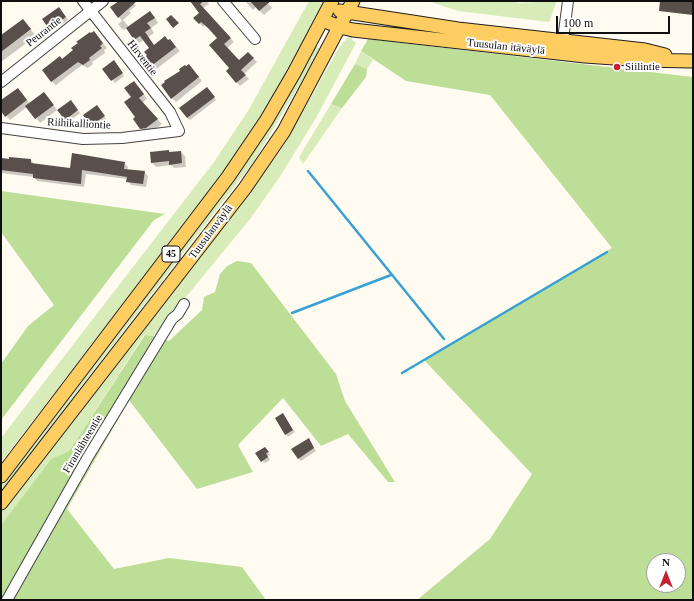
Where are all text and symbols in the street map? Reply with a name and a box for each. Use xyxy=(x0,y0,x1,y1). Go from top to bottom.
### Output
scale bar xyxy=(558,8,672,34)
street label: Peurantie xyxy=(24,14,64,50)
text: 100 m xyxy=(563,16,593,30)
street label: Tuusulan itäväylä xyxy=(466,36,546,58)
street label: Hirventie xyxy=(124,38,160,78)
place label: Siilintie xyxy=(625,60,660,74)
marker: Siilintie xyxy=(612,62,622,72)
street label: Riihikalliontie xyxy=(47,116,111,132)
street label: Tuusulanväylä xyxy=(186,202,236,262)
road number: 45 xyxy=(162,246,180,262)
street label: Firanlähteentie xyxy=(60,412,106,476)
north arrow xyxy=(646,553,686,593)
text: N xyxy=(662,556,670,568)

